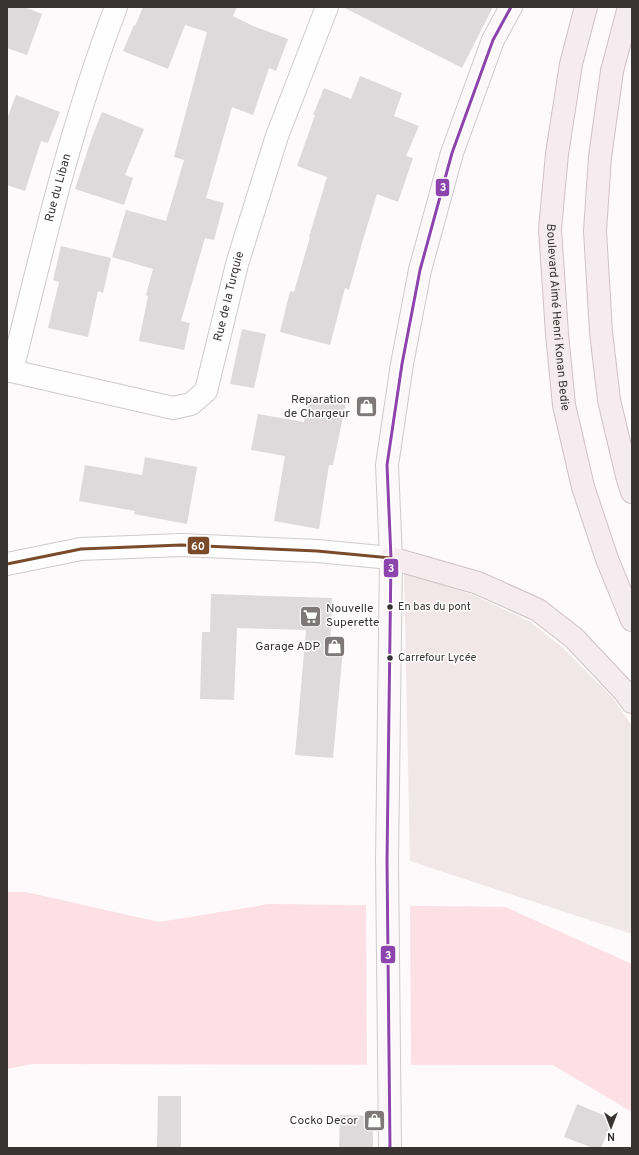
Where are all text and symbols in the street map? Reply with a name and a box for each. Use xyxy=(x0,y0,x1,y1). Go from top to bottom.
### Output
street label: Rue du Liban xyxy=(42,152,75,224)
line badge: 3 xyxy=(435,178,450,197)
text: 3 xyxy=(440,181,446,195)
street label: Boulevard Aimé Henri Konan Bedie xyxy=(542,223,573,413)
street label: Rue de la Turquie xyxy=(210,249,248,343)
place label: Reparation de Chargeur xyxy=(284,392,350,422)
shop icon: Reparation de Chargeur xyxy=(353,394,379,420)
line badge: 60 xyxy=(187,536,210,555)
text: 60 xyxy=(191,540,205,554)
line badge: 3 xyxy=(383,558,399,578)
text: 3 xyxy=(388,562,394,576)
place label: En bas du pont xyxy=(398,600,471,614)
place label: Nouvelle Superette xyxy=(326,601,380,631)
marker: En bas du pont xyxy=(385,602,395,612)
supermarket icon: Nouvelle Superette xyxy=(297,603,323,629)
shop icon: Garage ADP xyxy=(322,634,348,660)
place label: Garage ADP xyxy=(255,639,320,655)
place label: Carrefour Lycée xyxy=(398,651,477,665)
marker: Carrefour Lycée xyxy=(385,653,395,663)
line badge: 3 xyxy=(380,945,396,964)
text: 3 xyxy=(385,949,391,963)
north arrow xyxy=(591,1107,631,1147)
shop icon: Cocko Decor xyxy=(361,1108,387,1134)
place label: Cocko Decor xyxy=(290,1113,358,1129)
text: N xyxy=(607,1129,615,1143)

